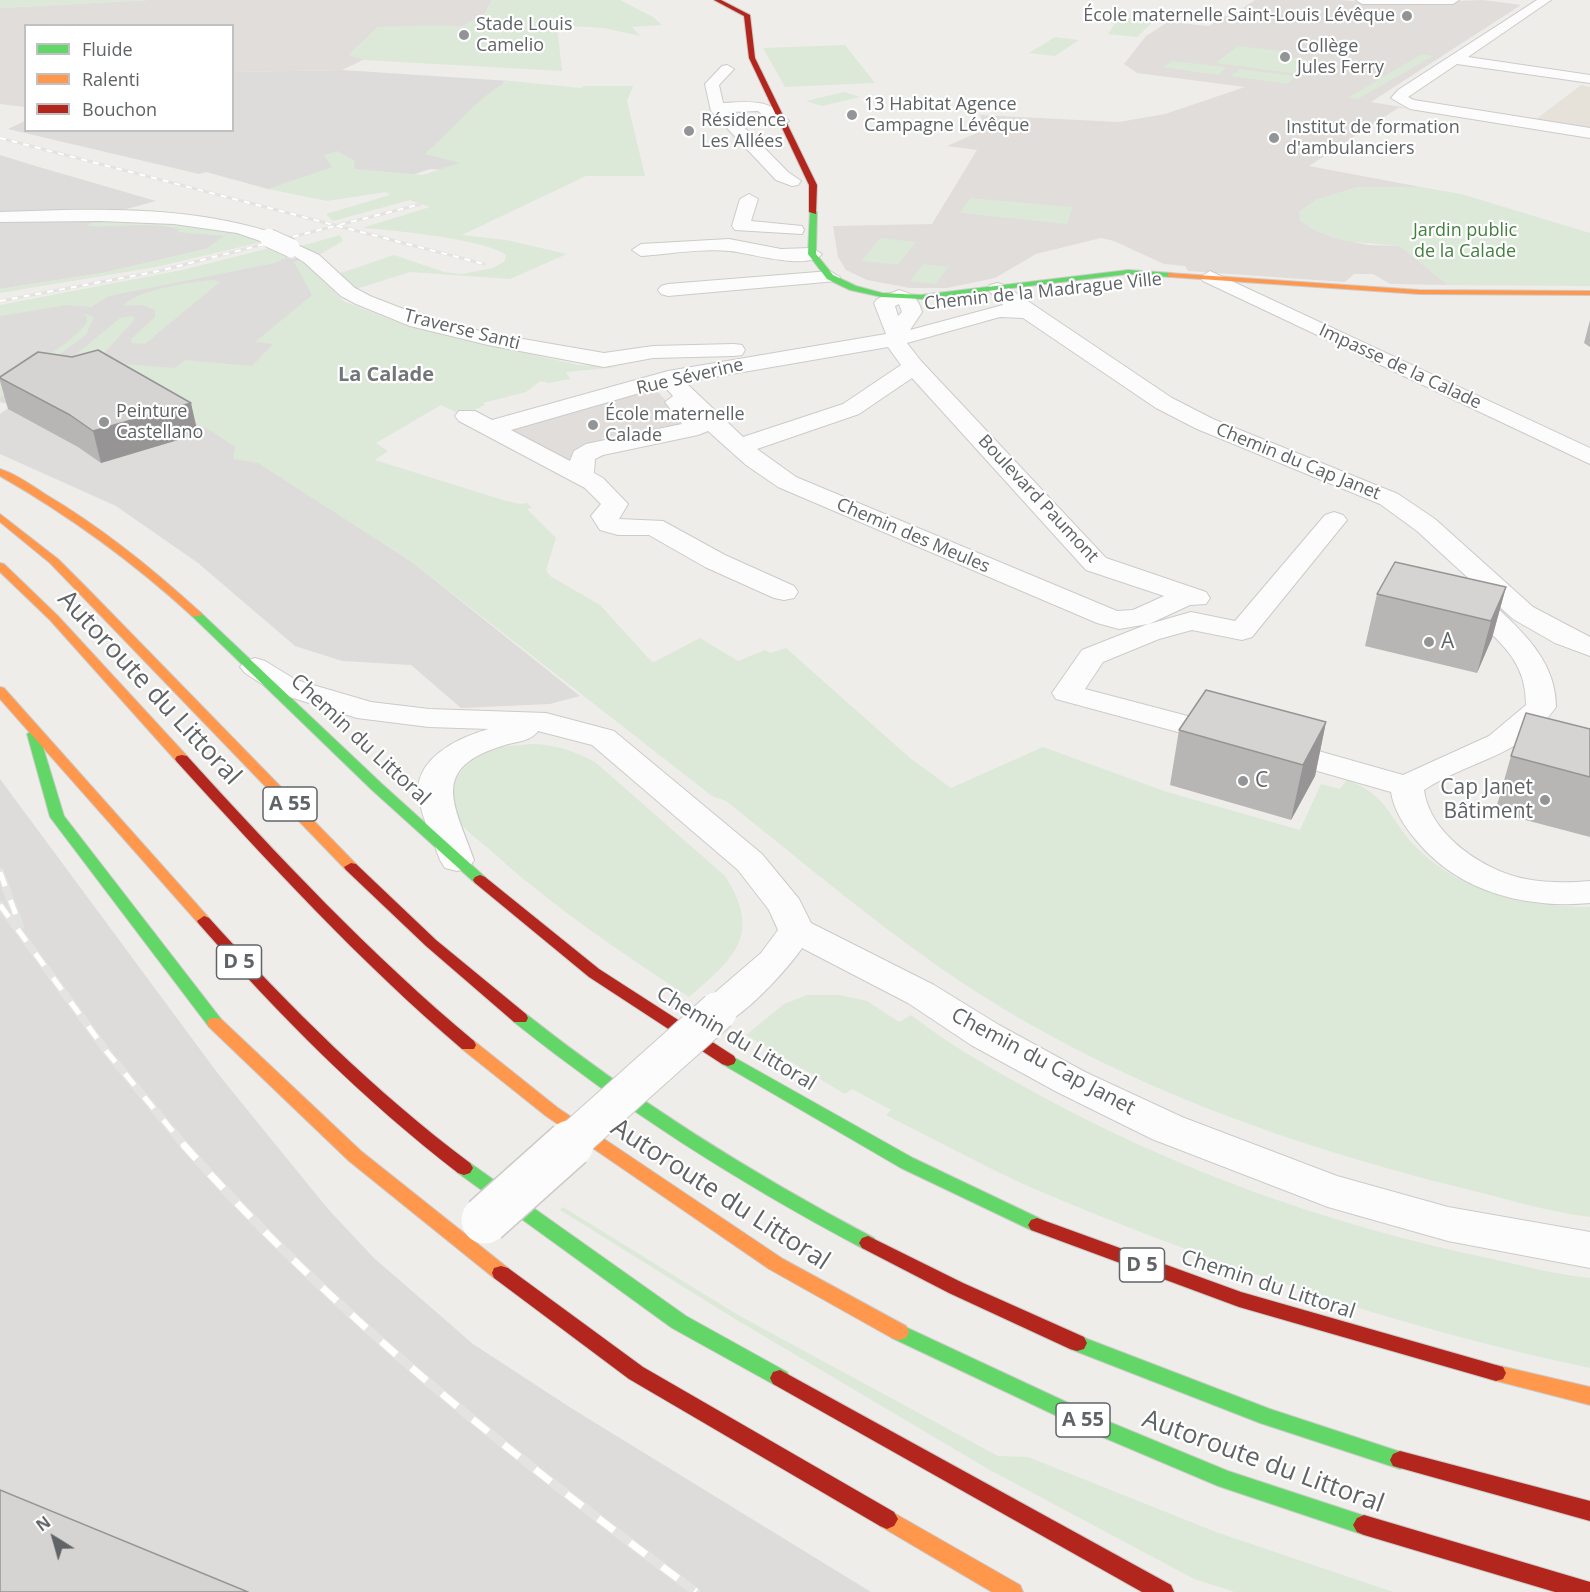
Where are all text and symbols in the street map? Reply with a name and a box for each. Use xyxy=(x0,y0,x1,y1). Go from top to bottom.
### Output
place label: École maternelle Saint-Louis Lévêque xyxy=(1083,5,1395,27)
marker: École maternelle Saint-Louis Lévêque xyxy=(1400,9,1414,23)
place label: Stade Louis Camelio xyxy=(476,14,572,57)
legend xyxy=(24,24,234,132)
marker: Stade Louis Camelio xyxy=(457,28,471,42)
place label: Collège Jules Ferry xyxy=(1297,36,1384,78)
text: Fluide xyxy=(82,37,133,61)
marker: Collège Jules Ferry xyxy=(1278,50,1292,64)
text: Ralenti xyxy=(82,67,140,91)
place label: 13 Habitat Agence Campagne Lévêque xyxy=(864,94,1029,136)
text: Bouchon xyxy=(82,97,157,121)
marker: 13 Habitat Agence Campagne Lévêque xyxy=(845,108,859,122)
place label: Résidence Les Allées xyxy=(701,110,786,152)
place label: Institut de formation d'ambulanciers xyxy=(1286,117,1460,160)
marker: Résidence Les Allées xyxy=(682,124,696,138)
marker: Institut de formation d'ambulanciers xyxy=(1267,131,1281,145)
park label: Jardin public de la Calade xyxy=(1413,220,1517,262)
street label: Chemin de la Madrague Ville xyxy=(923,269,1163,315)
street label: Traverse Santi xyxy=(402,305,522,355)
street label: Impasse de la Calade xyxy=(1315,320,1485,414)
street label: Rue Séverine xyxy=(634,354,746,400)
district label: La Calade xyxy=(338,363,434,387)
place label: Peinture Castellano xyxy=(116,401,203,444)
place label: École maternelle Calade xyxy=(605,404,745,446)
marker: Peinture Castellano xyxy=(97,415,111,429)
marker: École maternelle Calade xyxy=(586,418,600,432)
street label: Chemin du Cap Janet xyxy=(1213,419,1383,505)
street label: Boulevard Paumont xyxy=(973,431,1103,567)
street label: Chemin des Meules xyxy=(833,494,993,578)
street label: Autoroute du Littoral xyxy=(51,584,247,792)
place label: A xyxy=(1441,629,1454,655)
marker: A xyxy=(1422,635,1436,649)
street label: Chemin du Littoral xyxy=(285,669,435,811)
place label: C xyxy=(1255,768,1268,794)
marker: C xyxy=(1236,774,1250,788)
place label: Cap Janet Bâtiment xyxy=(1440,775,1533,825)
road number: A 55 xyxy=(263,787,317,821)
marker: Cap Janet Bâtiment xyxy=(1538,793,1552,807)
road number: D 5 xyxy=(216,945,262,979)
street label: Chemin du Littoral xyxy=(652,981,820,1097)
street label: Chemin du Cap Janet xyxy=(947,1003,1139,1121)
street label: Autoroute du Littoral xyxy=(605,1113,835,1277)
street label: Chemin du Littoral xyxy=(1178,1245,1358,1325)
road number: D 5 xyxy=(1120,1248,1164,1282)
road number: A 55 xyxy=(1056,1403,1110,1437)
street label: Autoroute du Littoral xyxy=(1138,1404,1388,1520)
north arrow xyxy=(24,1508,84,1568)
text: N xyxy=(31,1511,55,1536)

